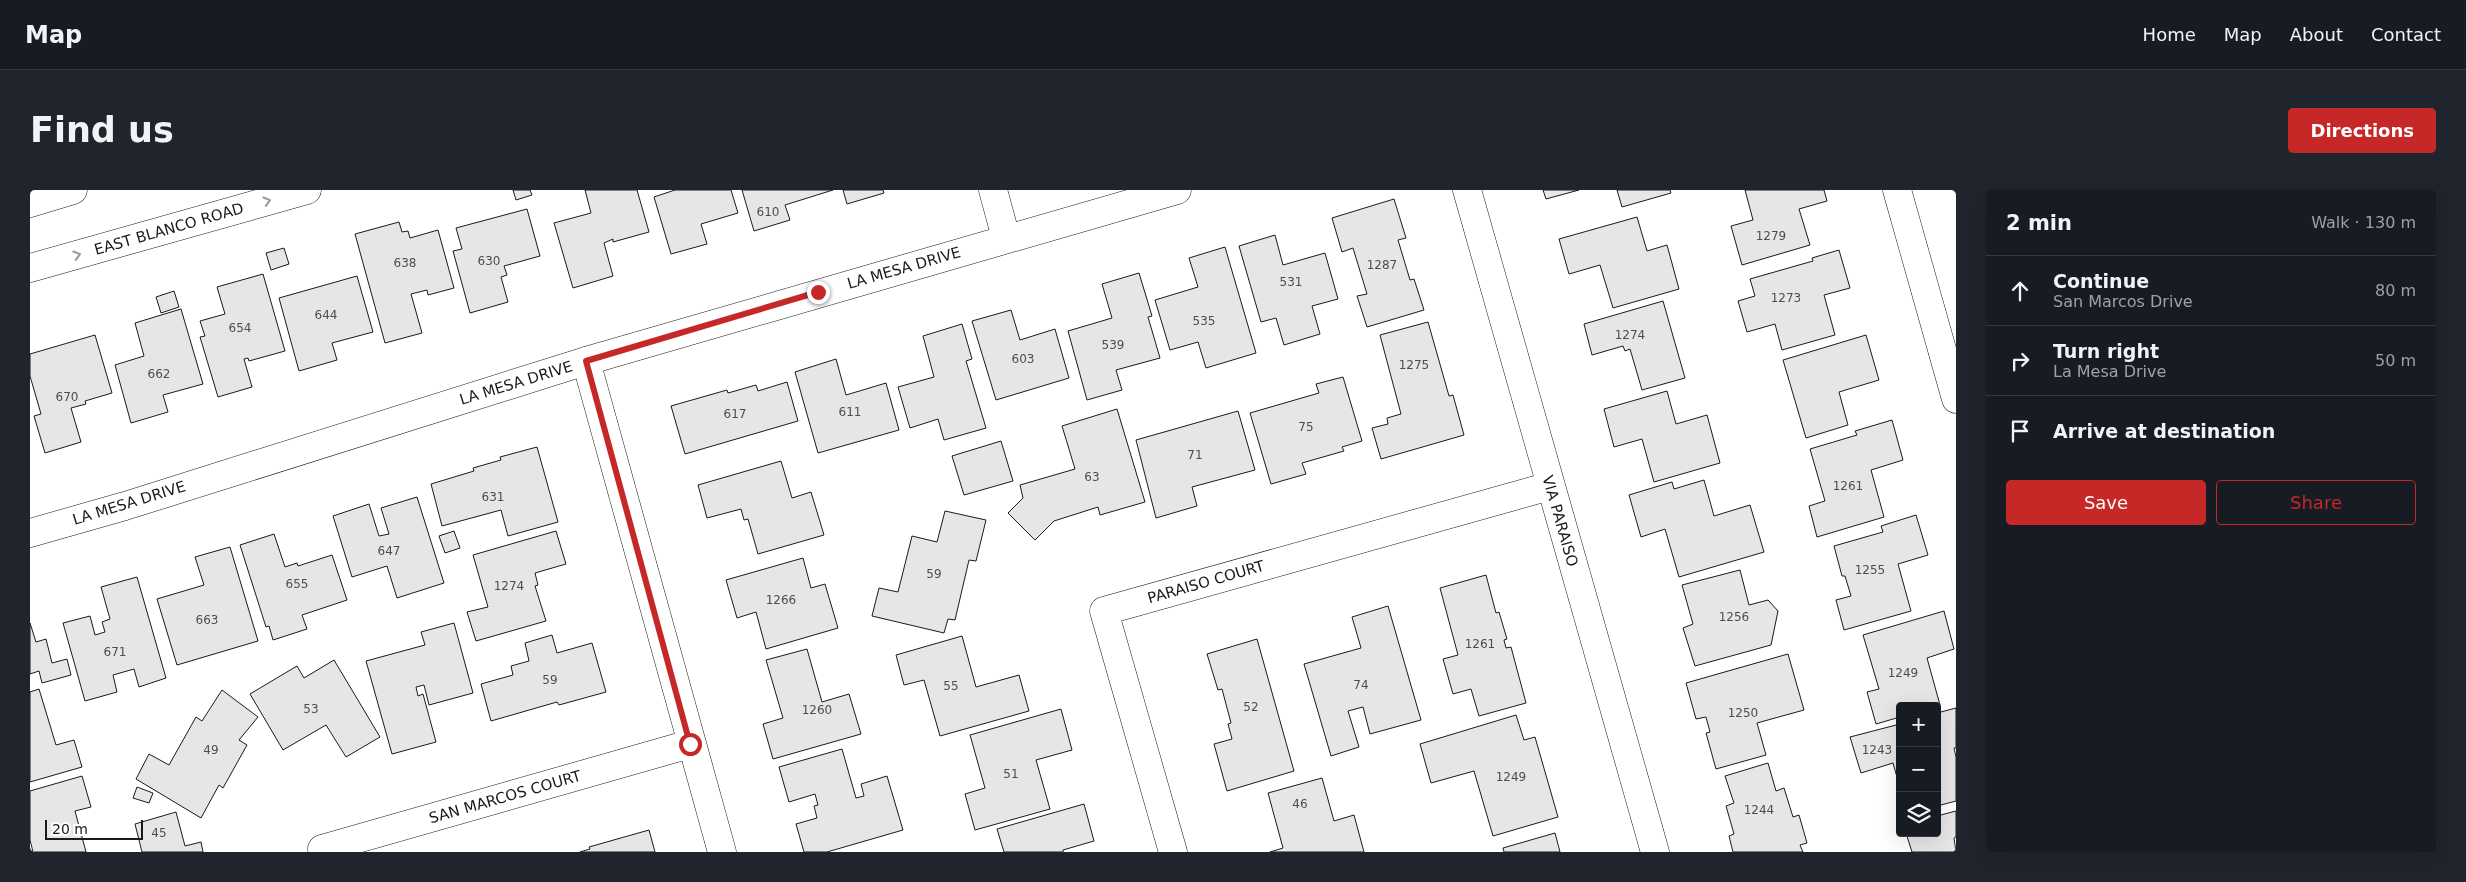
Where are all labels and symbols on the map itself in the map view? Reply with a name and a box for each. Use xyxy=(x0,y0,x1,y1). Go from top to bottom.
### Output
one-way arrow xyxy=(262,197,271,207)
street label: EAST BLANCO ROAD xyxy=(92,199,246,259)
house number: 610 xyxy=(757,205,779,219)
house number: 1279 xyxy=(1756,229,1786,243)
street label: LA MESA DRIVE xyxy=(845,243,963,293)
one-way arrow xyxy=(72,250,81,261)
house number: 630 xyxy=(478,254,500,268)
house number: 638 xyxy=(394,256,416,270)
house number: 1287 xyxy=(1367,258,1397,272)
house number: 531 xyxy=(1280,275,1302,289)
route end xyxy=(807,281,830,304)
house number: 1273 xyxy=(1771,291,1801,305)
house number: 644 xyxy=(315,308,337,322)
house number: 535 xyxy=(1193,314,1215,328)
house number: 654 xyxy=(229,321,251,335)
house number: 1274 xyxy=(1615,328,1645,342)
house number: 539 xyxy=(1102,338,1124,352)
house number: 603 xyxy=(1012,352,1034,366)
street label: LA MESA DRIVE xyxy=(457,357,575,409)
house number: 1275 xyxy=(1399,358,1429,372)
house number: 662 xyxy=(148,367,170,381)
house number: 670 xyxy=(56,390,78,404)
house number: 611 xyxy=(839,405,861,419)
house number: 617 xyxy=(724,407,746,421)
house number: 75 xyxy=(1298,420,1314,434)
house number: 71 xyxy=(1187,448,1203,462)
house number: 63 xyxy=(1084,470,1100,484)
street label: VIA PARAISO xyxy=(1538,473,1582,569)
street label: LA MESA DRIVE xyxy=(70,477,188,529)
house number: 1261 xyxy=(1833,479,1863,493)
house number: 631 xyxy=(482,490,504,504)
house number: 647 xyxy=(378,544,400,558)
street label: PARAISO COURT xyxy=(1146,556,1267,607)
house number: 1255 xyxy=(1855,563,1885,577)
house number: 59 xyxy=(926,567,942,581)
house number: 655 xyxy=(286,577,308,591)
house number: 1274 xyxy=(494,579,524,593)
house number: 1266 xyxy=(766,593,796,607)
house number: 1256 xyxy=(1719,610,1749,624)
house number: 663 xyxy=(196,613,218,627)
house number: 1261 xyxy=(1465,637,1495,651)
house number: 671 xyxy=(104,645,126,659)
house number: 1249 xyxy=(1888,666,1918,680)
house number: 59 xyxy=(542,673,558,687)
house number: 74 xyxy=(1353,678,1369,692)
house number: 55 xyxy=(943,679,959,693)
house number: 52 xyxy=(1243,700,1259,714)
house number: 53 xyxy=(303,702,319,716)
house number: 1260 xyxy=(802,703,832,717)
house number: 1250 xyxy=(1728,706,1758,720)
route start xyxy=(679,733,702,756)
house number: 49 xyxy=(203,743,219,757)
house number: 1243 xyxy=(1862,743,1892,757)
street label: SAN MARCOS COURT xyxy=(427,766,584,827)
house number: 51 xyxy=(1003,767,1019,781)
house number: 1249 xyxy=(1496,770,1526,784)
house number: 46 xyxy=(1292,797,1308,811)
house number: 1244 xyxy=(1744,803,1774,817)
scale bar xyxy=(45,817,142,840)
house number: 45 xyxy=(151,826,167,840)

